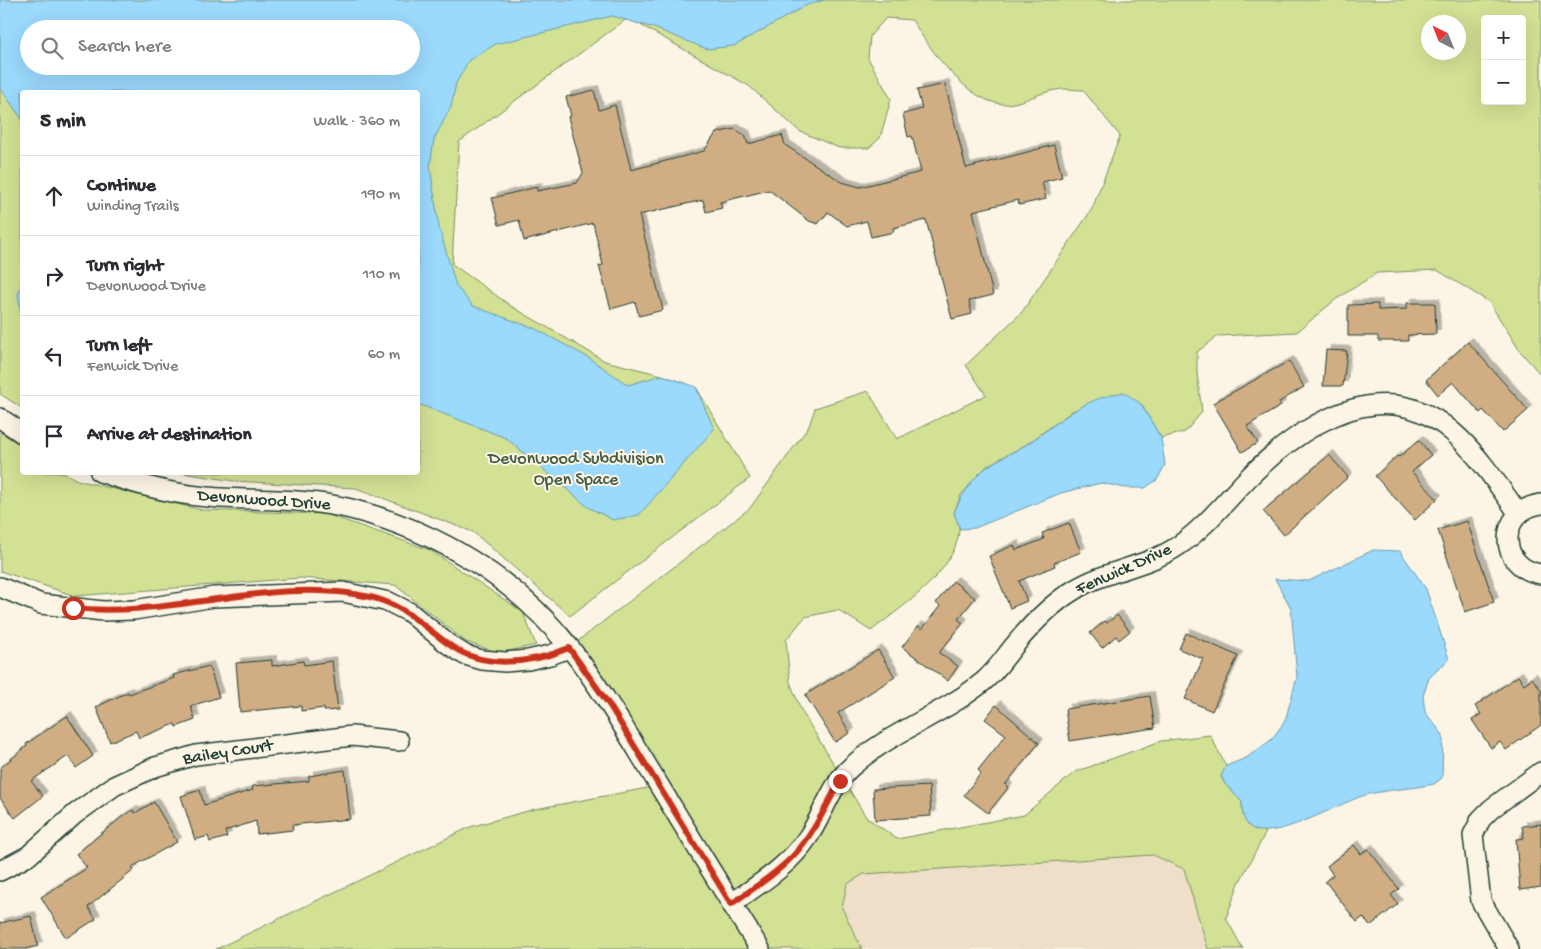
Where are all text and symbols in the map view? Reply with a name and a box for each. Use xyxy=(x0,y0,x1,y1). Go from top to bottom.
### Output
north arrow xyxy=(1421,15,1466,60)
map controls xyxy=(1481,15,1526,105)
button: + xyxy=(1481,15,1526,60)
search box xyxy=(20,20,420,75)
icon: search xyxy=(38,34,66,62)
text: Search here xyxy=(78,36,172,59)
button: − xyxy=(1481,60,1526,105)
text: 5 min xyxy=(40,110,85,135)
text: Walk · 360 m xyxy=(314,113,400,132)
text: Continue xyxy=(87,175,156,198)
icon: ahead xyxy=(40,182,68,210)
text: 190 m xyxy=(361,186,400,205)
text: Winding Trails xyxy=(87,198,179,217)
text: Turn right xyxy=(87,255,163,278)
icon: right xyxy=(40,262,68,290)
text: 110 m xyxy=(363,266,400,285)
text: Devonwood Drive xyxy=(87,278,206,297)
text: Turn left xyxy=(87,335,151,358)
icon: left xyxy=(40,342,68,370)
text: 60 m xyxy=(368,346,400,365)
text: Fenwick Drive xyxy=(87,358,178,377)
icon: arrive xyxy=(40,422,68,450)
text: Arrive at destination xyxy=(87,424,251,447)
park label: Devonwood Subdivision Open Space xyxy=(487,449,664,491)
street label: Devonwood Drive xyxy=(196,486,332,516)
street label: Fenwick Drive xyxy=(1072,539,1176,601)
route start xyxy=(62,597,85,620)
street label: Bailey Court xyxy=(181,735,276,771)
route end xyxy=(829,770,852,793)

